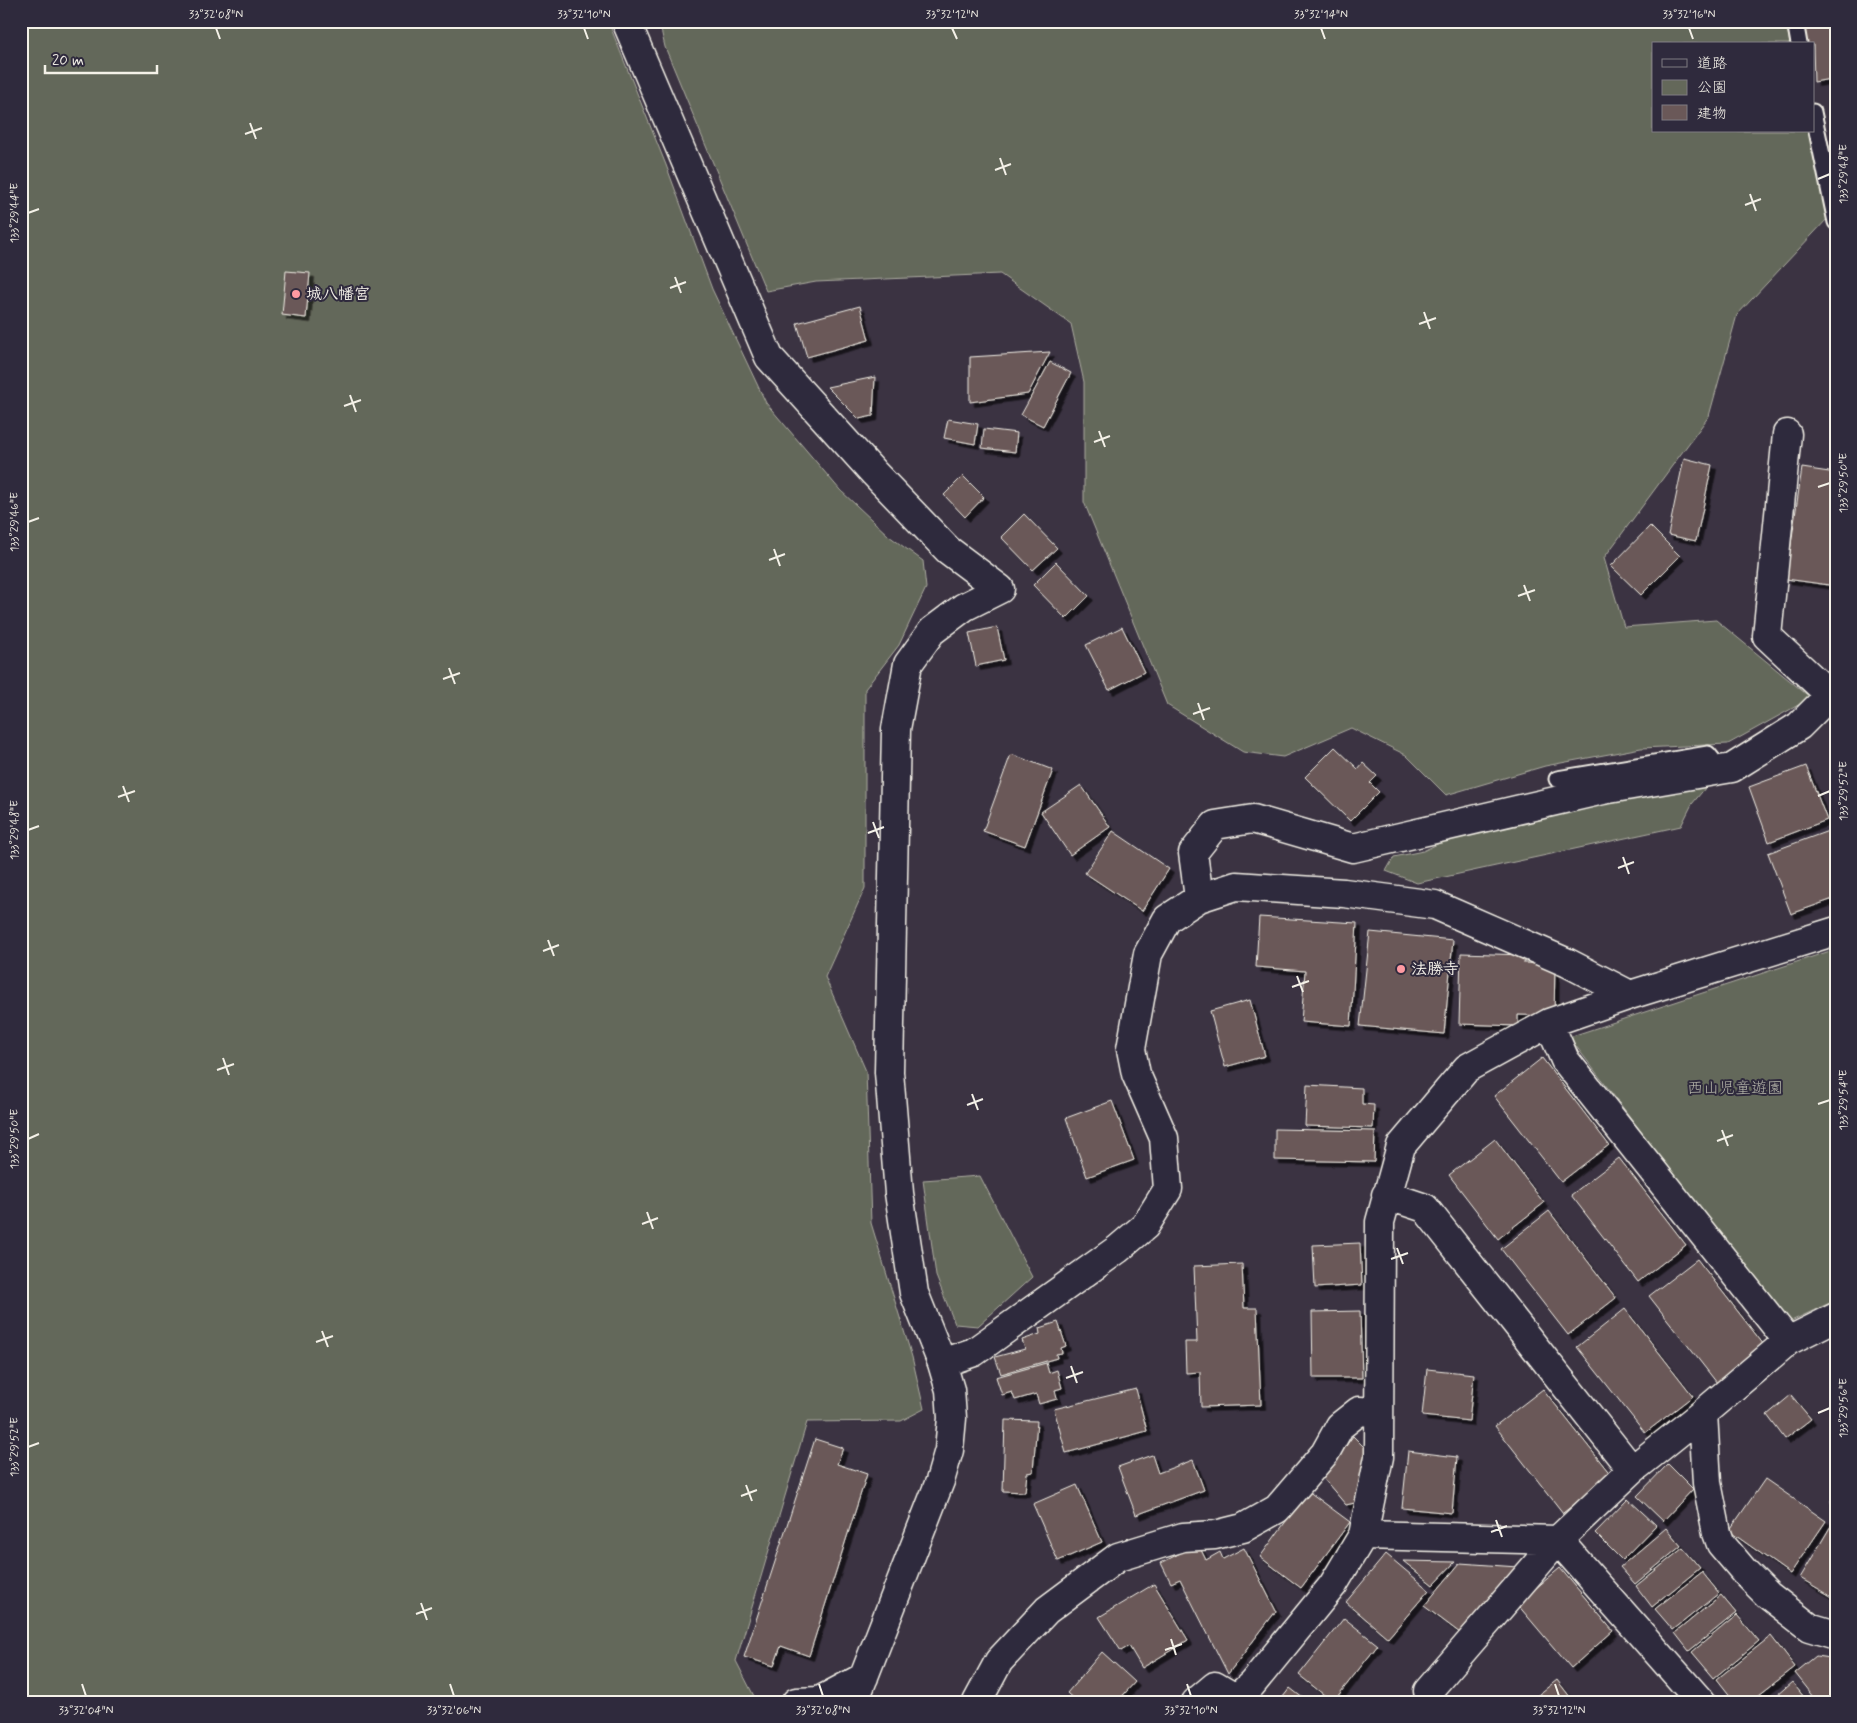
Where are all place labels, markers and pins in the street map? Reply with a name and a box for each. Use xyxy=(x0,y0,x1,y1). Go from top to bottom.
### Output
place label: 城八幡宮 xyxy=(306,284,370,305)
marker: 城八幡宮 xyxy=(290,288,302,300)
place label: 法勝寺 xyxy=(1411,959,1459,980)
marker: 法勝寺 xyxy=(1395,963,1407,975)

